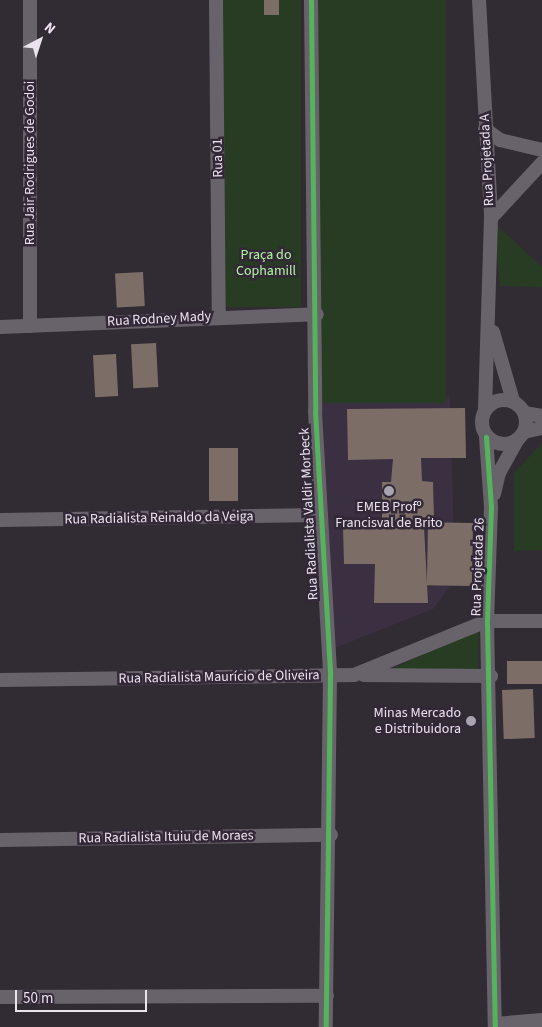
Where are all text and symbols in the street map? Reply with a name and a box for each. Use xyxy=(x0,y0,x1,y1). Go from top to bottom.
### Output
north arrow xyxy=(15,15,65,65)
text: N xyxy=(40,18,60,39)
street label: Rua Jair Rodrigues de Godoi xyxy=(22,81,38,245)
street label: Rua Projetada A xyxy=(476,113,498,207)
street label: Rua 01 xyxy=(209,138,227,178)
park label: Praça do Cophamill xyxy=(236,247,296,280)
street label: Rua Rodney Mady xyxy=(107,308,211,330)
street label: Rua Radialista Valdir Morbeck xyxy=(296,427,322,601)
marker: EMEB Profº Francisval de Brito xyxy=(383,485,395,497)
place label: EMEB Profº Francisval de Brito xyxy=(335,499,443,532)
street label: Rua Radialista Reinaldo da Veiga xyxy=(64,508,254,528)
street label: Rua Projetada 26 xyxy=(468,517,488,617)
street label: Rua Radialista Maurício de Oliveira xyxy=(118,667,320,687)
place label: Minas Mercado e Distribuidora xyxy=(374,705,461,738)
marker: Minas Mercado e Distribuidora xyxy=(465,715,477,727)
street label: Rua Radialista Ituiu de Moraes xyxy=(78,827,254,847)
scale bar xyxy=(18,980,150,1012)
text: 50 m xyxy=(23,988,53,1009)

